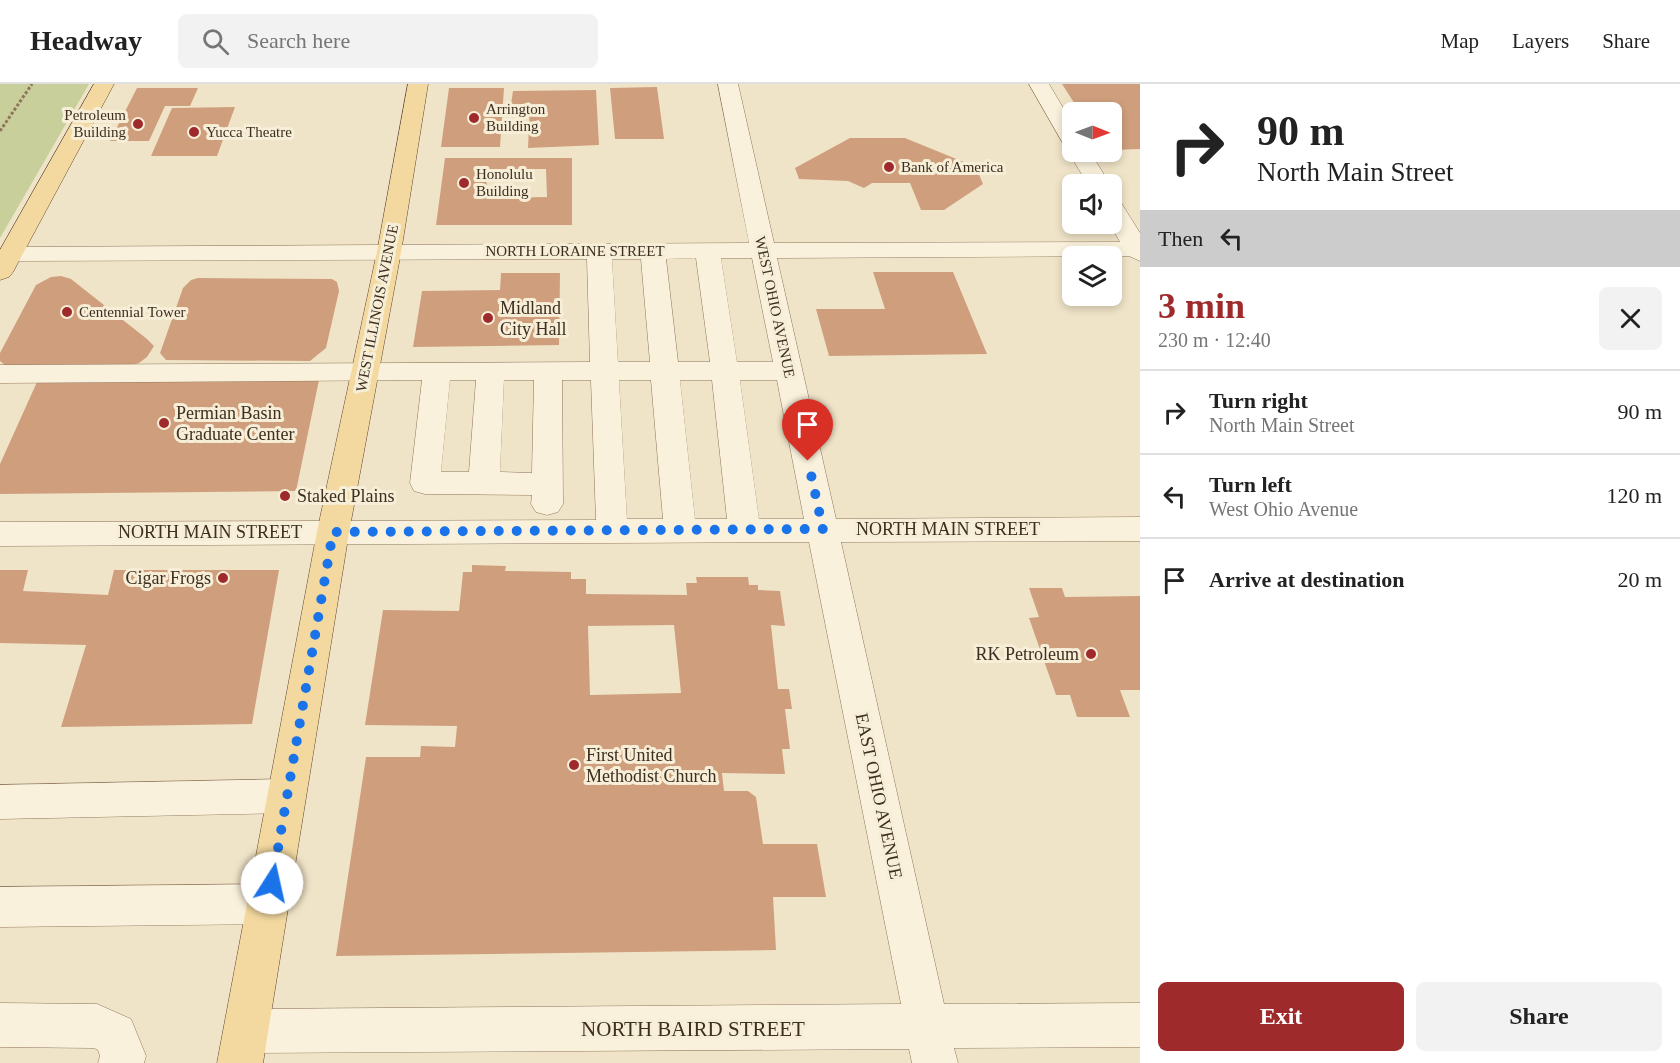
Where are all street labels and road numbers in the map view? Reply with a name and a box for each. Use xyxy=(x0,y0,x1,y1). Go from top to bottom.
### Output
street label: WEST ILLINOIS AVENUE xyxy=(353,223,401,393)
street label: WEST OHIO AVENUE xyxy=(752,235,798,379)
street label: NORTH LORAINE STREET xyxy=(485,243,665,259)
street label: NORTH MAIN STREET xyxy=(856,519,1040,539)
street label: NORTH MAIN STREET xyxy=(118,522,302,542)
street label: EAST OHIO AVENUE xyxy=(852,711,906,881)
street label: NORTH BAIRD STREET xyxy=(581,1017,805,1041)

